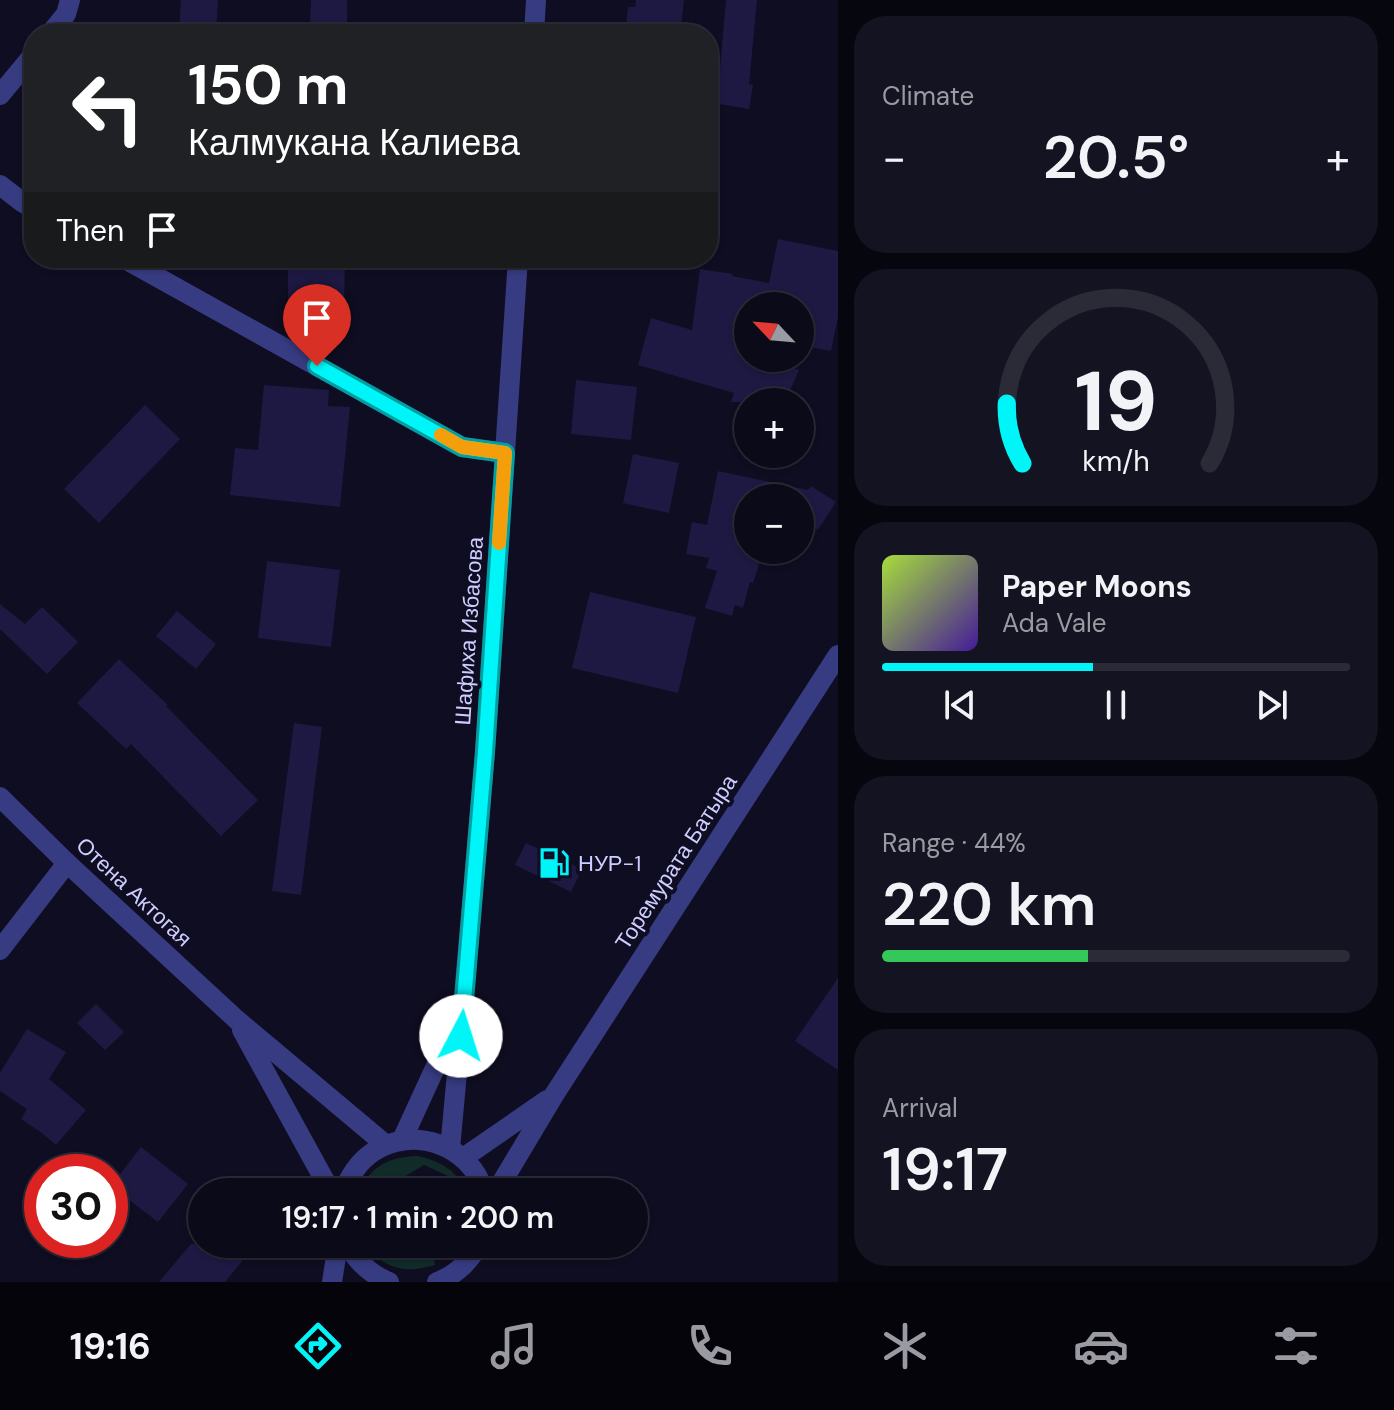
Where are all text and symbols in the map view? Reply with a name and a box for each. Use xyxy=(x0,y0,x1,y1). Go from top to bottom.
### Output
text: 150 m xyxy=(188,48,349,121)
icon: left xyxy=(56,56,160,160)
text: Climate xyxy=(882,79,974,113)
text: 20.5° xyxy=(1043,118,1189,197)
text: Калмукана Калиева xyxy=(188,119,520,166)
text: − xyxy=(882,129,906,187)
text: + xyxy=(1326,129,1350,187)
icon: arrive xyxy=(140,208,184,252)
text: Then xyxy=(56,211,124,250)
pin xyxy=(283,284,351,366)
north arrow xyxy=(734,292,814,372)
map controls xyxy=(734,292,814,564)
icon: arrive xyxy=(295,296,339,340)
text: 19 xyxy=(1074,346,1158,455)
button: + xyxy=(734,388,814,468)
text: km/h xyxy=(1082,443,1150,480)
button: − xyxy=(734,484,814,564)
street label: Шафиха Избасова xyxy=(448,535,490,726)
text: Paper Moons xyxy=(1002,567,1192,606)
text: Ada Vale xyxy=(1002,606,1107,640)
icon: previous xyxy=(938,683,982,727)
icon: pause xyxy=(1094,683,1138,727)
icon: next xyxy=(1250,683,1294,727)
street label: Торемурата Батыра xyxy=(609,768,744,955)
text: Range · 44% xyxy=(882,826,1026,860)
street label: Отена Актогая xyxy=(70,831,198,953)
fuel station icon: НУР-1 xyxy=(537,846,571,880)
place label: НУР-1 xyxy=(578,849,641,878)
text: 220 km xyxy=(882,865,1096,944)
position arrow xyxy=(419,994,503,1078)
text: Arrival xyxy=(882,1091,958,1125)
text: 19:17 xyxy=(882,1130,1008,1209)
speed limit sign: 30 xyxy=(24,1154,128,1258)
text: 19:17 · 1 min · 200 m xyxy=(282,1198,554,1237)
icon: directions xyxy=(290,1318,346,1374)
icon: music xyxy=(486,1318,542,1374)
icon: phone xyxy=(682,1318,738,1374)
icon: climate xyxy=(877,1318,933,1374)
icon: car xyxy=(1073,1318,1129,1374)
icon: filters xyxy=(1268,1318,1324,1374)
text: 19:16 xyxy=(70,1323,151,1370)

